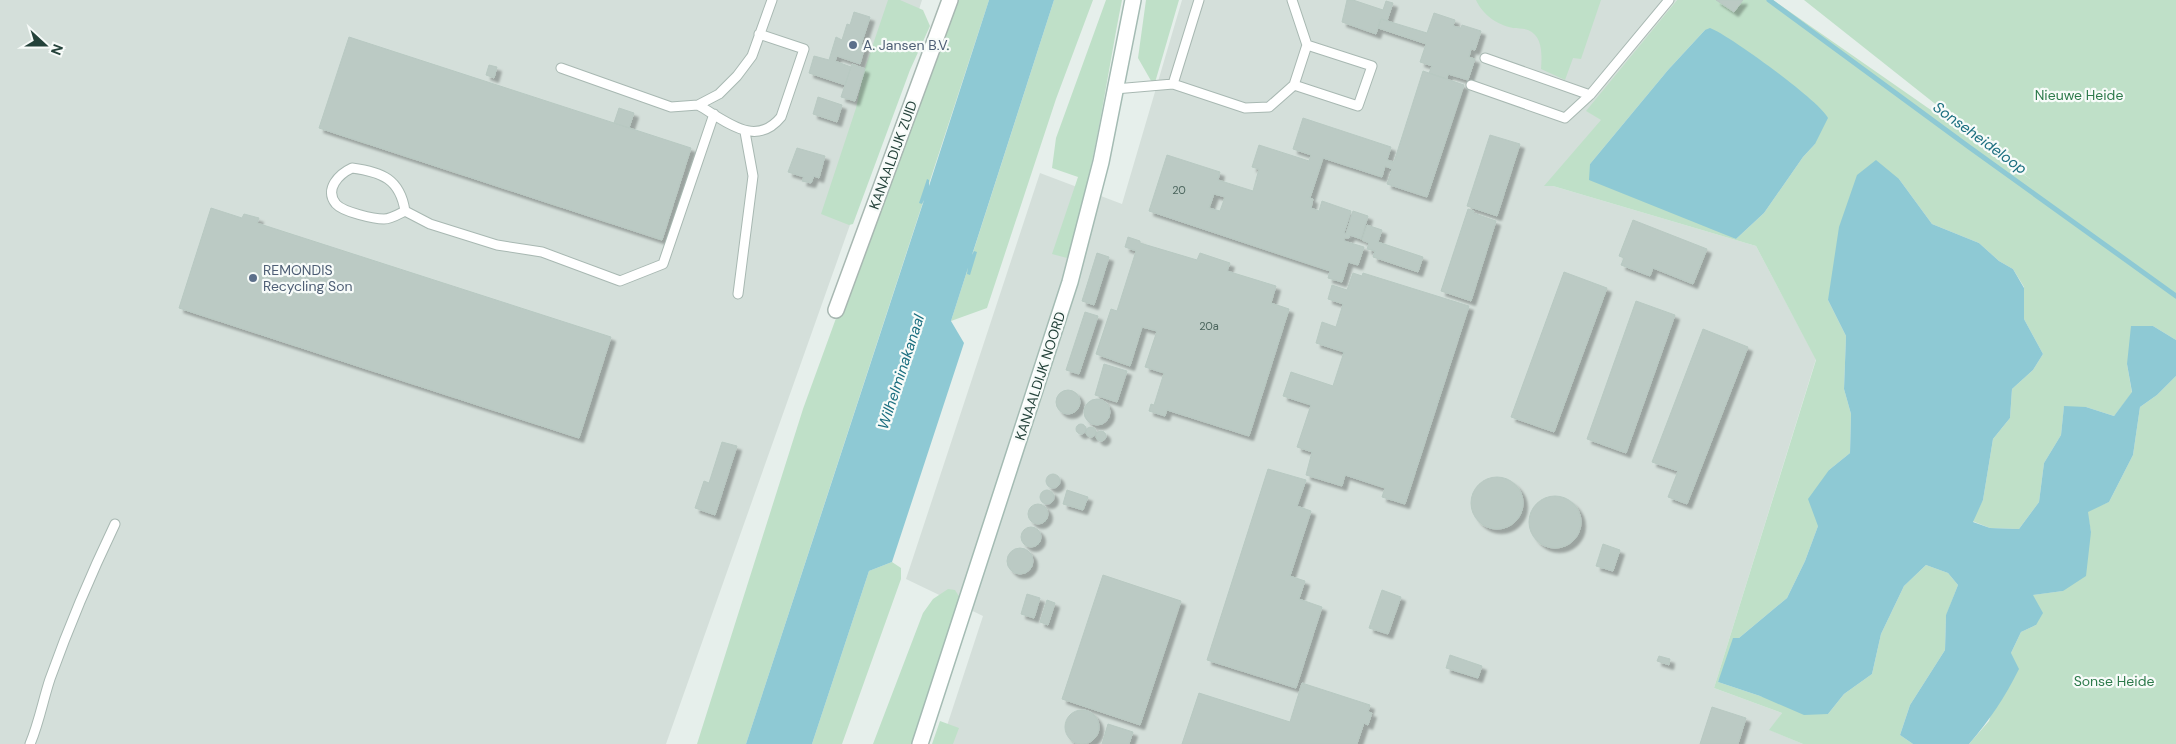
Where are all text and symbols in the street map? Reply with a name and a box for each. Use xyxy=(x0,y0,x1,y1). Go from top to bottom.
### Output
north arrow xyxy=(20,20,70,70)
place label: A. Jansen B.V. xyxy=(863,36,950,54)
marker: A. Jansen B.V. xyxy=(847,39,859,51)
text: N xyxy=(47,42,67,58)
park label: Nieuwe Heide xyxy=(2035,86,2123,104)
water label: Sonseheideloop xyxy=(1929,97,2031,179)
street label: KANAALDIJK ZUID xyxy=(865,98,921,212)
house number: 20 xyxy=(1172,183,1186,197)
place label: REMONDIS Recycling Son xyxy=(263,261,353,295)
marker: REMONDIS Recycling Son xyxy=(247,272,259,284)
street label: KANAALDIJK NOORD xyxy=(1011,309,1069,443)
water label: Wilhelminakanaal xyxy=(873,311,929,432)
house number: 20a xyxy=(1199,319,1219,333)
park label: Sonse Heide xyxy=(2074,672,2154,690)

